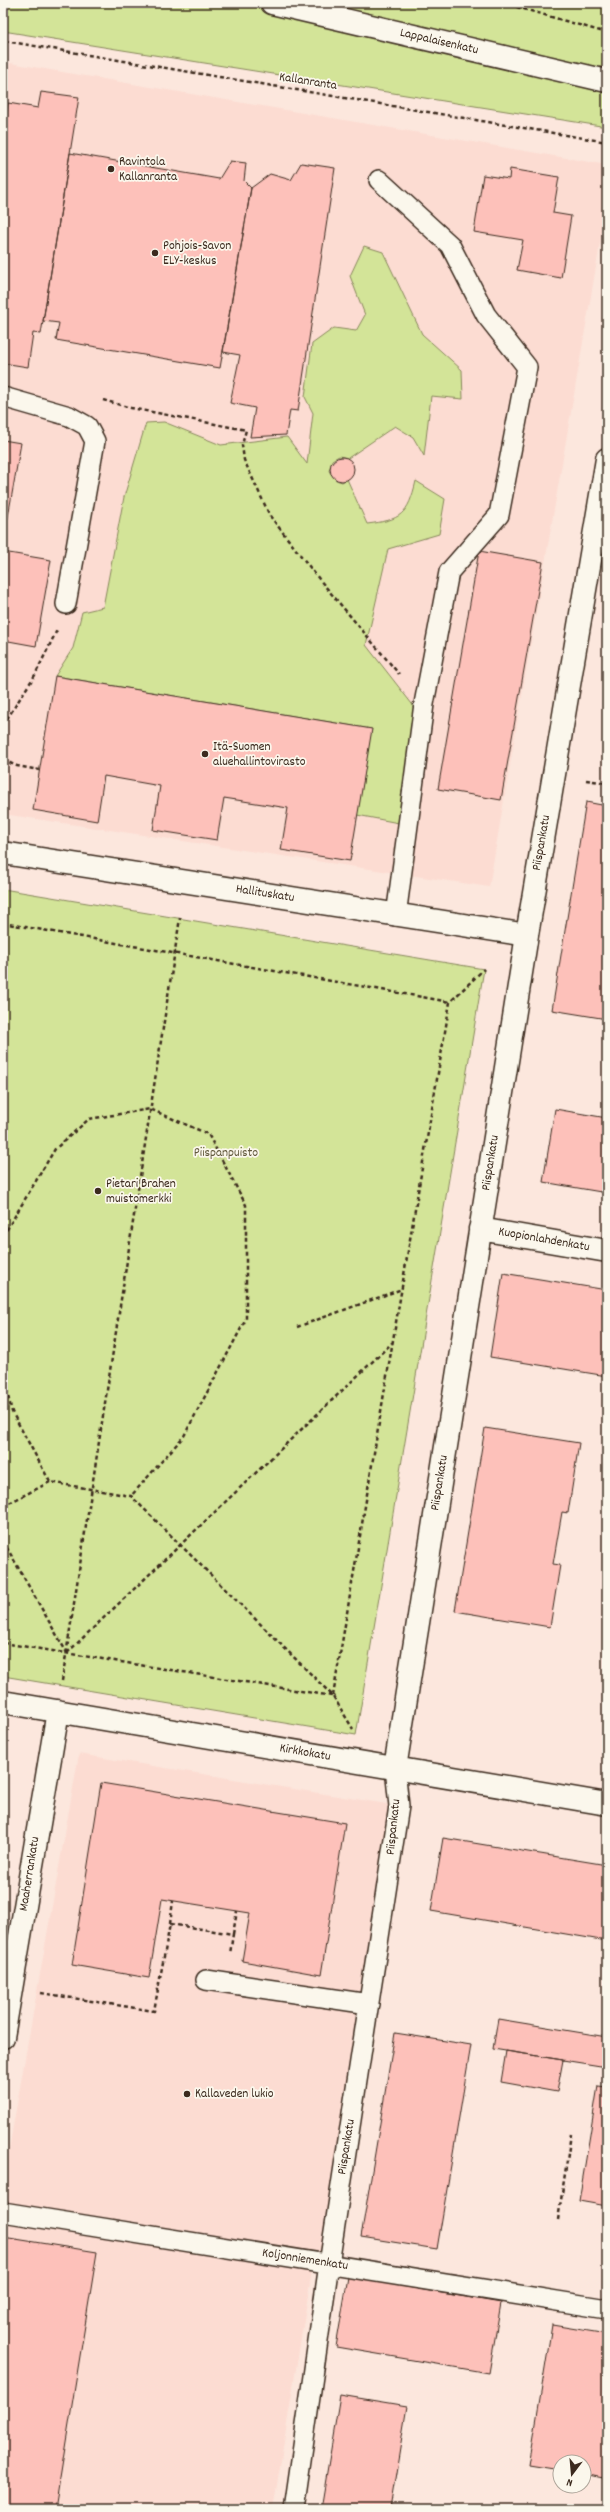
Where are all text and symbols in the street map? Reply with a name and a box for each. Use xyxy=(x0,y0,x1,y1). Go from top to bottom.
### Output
street label: Lappalaisenkatu xyxy=(398,24,480,60)
street label: Kallanranta xyxy=(278,68,339,96)
place label: Ravintola Kallanranta xyxy=(119,153,178,187)
marker: Ravintola Kallanranta xyxy=(106,164,116,174)
place label: Pohjois-Savon ELY-keskus xyxy=(163,237,231,271)
marker: Pohjois-Savon ELY-keskus xyxy=(150,248,160,258)
place label: Itä-Suomen aluehallintovirasto xyxy=(213,738,306,772)
marker: Itä-Suomen aluehallintovirasto xyxy=(200,749,210,759)
street label: Piispankatu xyxy=(528,814,556,872)
street label: Hallituskatu xyxy=(234,880,296,908)
street label: Piispankatu xyxy=(477,1134,505,1192)
park label: Piispanpuisto xyxy=(194,1144,258,1163)
place label: Pietari Brahen muistomerkki xyxy=(106,1175,176,1209)
marker: Pietari Brahen muistomerkki xyxy=(93,1186,103,1196)
street label: Kuopionlahdenkatu xyxy=(497,1223,591,1257)
street label: Piispankatu xyxy=(426,1454,454,1512)
street label: Kirkkokatu xyxy=(278,1739,332,1767)
street label: Piispankatu xyxy=(382,1798,406,1856)
street label: Maaherrankatu xyxy=(15,1835,45,1913)
place label: Kallaveden lukio xyxy=(195,2085,274,2104)
marker: Kallaveden lukio xyxy=(182,2089,192,2099)
street label: Piispankatu xyxy=(333,2118,361,2176)
street label: Koljonniemenkatu xyxy=(261,2244,349,2276)
north arrow xyxy=(552,2454,592,2494)
text: N xyxy=(564,2473,575,2490)

